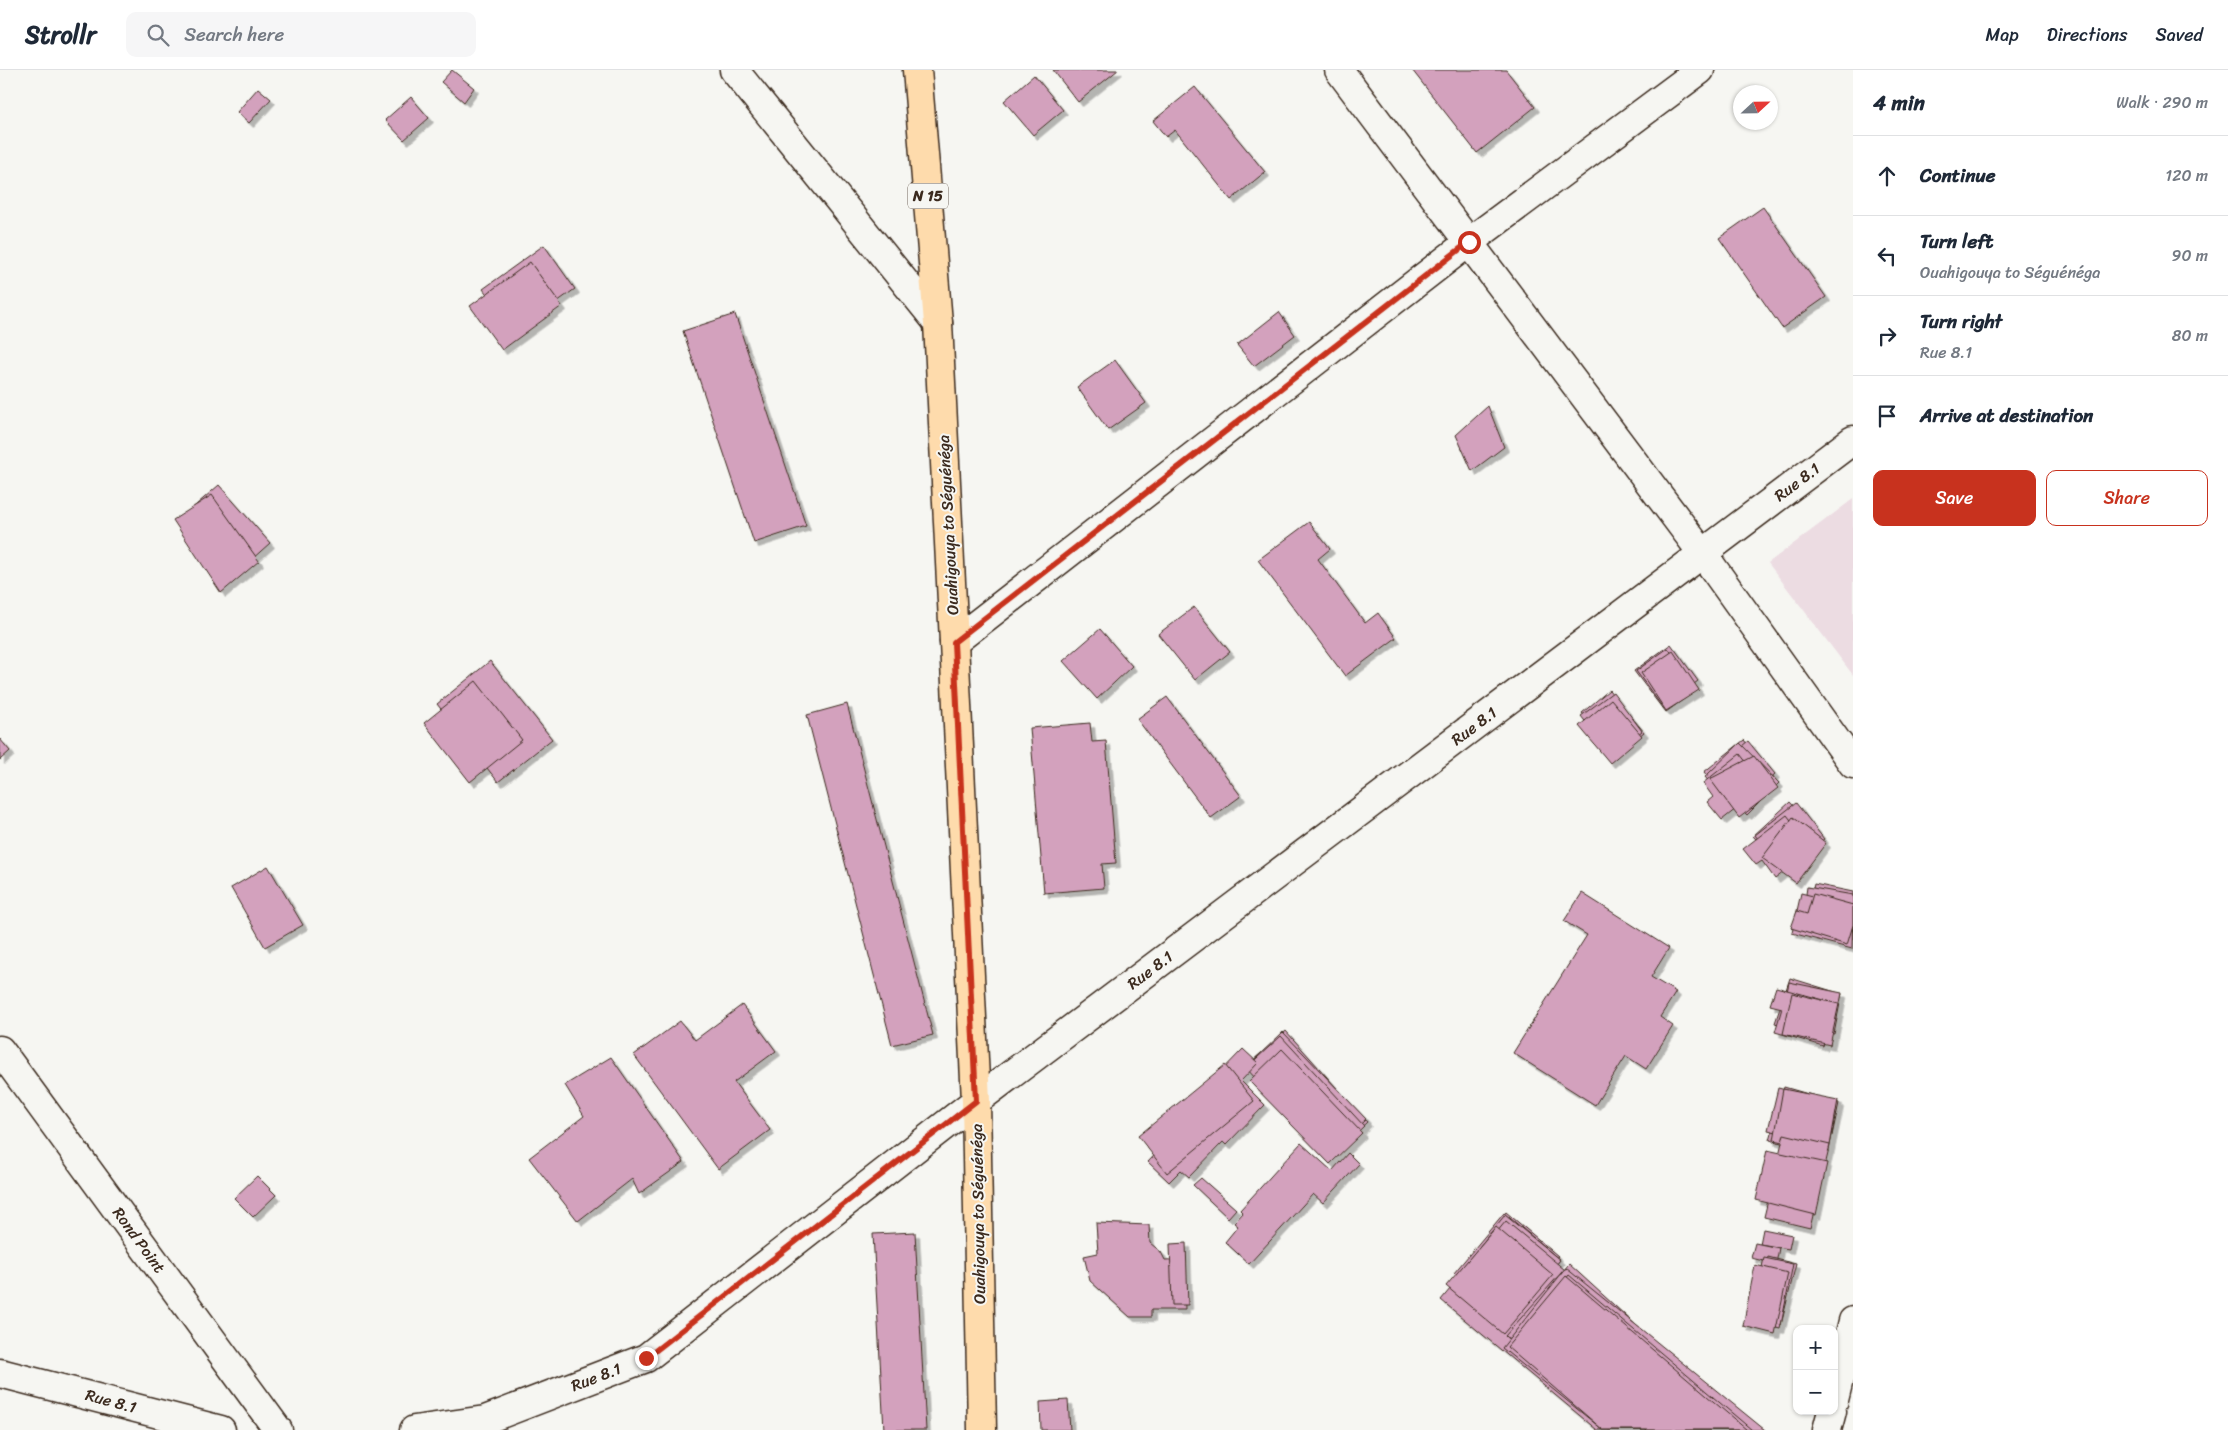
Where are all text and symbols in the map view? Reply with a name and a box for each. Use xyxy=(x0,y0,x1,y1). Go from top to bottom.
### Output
search box xyxy=(126,12,476,57)
text: Strollr xyxy=(25,14,96,56)
text: Search here xyxy=(184,18,284,51)
text: Map xyxy=(1986,19,2019,51)
text: Directions xyxy=(2047,19,2128,51)
text: Saved xyxy=(2156,19,2203,51)
icon: search xyxy=(144,21,172,49)
text: 4 min xyxy=(1873,84,1925,122)
north arrow xyxy=(1733,85,1778,130)
text: Walk · 290 m xyxy=(2116,88,2208,117)
text: Continue xyxy=(1920,159,1996,192)
text: 120 m xyxy=(2165,161,2208,190)
icon: ahead xyxy=(1873,162,1901,190)
road number: N 15 xyxy=(908,184,948,208)
text: Turn left xyxy=(1920,225,1993,258)
route start xyxy=(1458,231,1481,254)
text: 90 m xyxy=(2172,241,2208,270)
icon: left xyxy=(1873,242,1901,270)
text: Ouahigouya to Séguénéga xyxy=(1920,258,2100,287)
text: Turn right xyxy=(1920,305,2002,338)
text: 80 m xyxy=(2172,321,2208,350)
icon: right xyxy=(1873,322,1901,350)
text: Rue 8.1 xyxy=(1920,338,1972,367)
text: Arrive at destination xyxy=(1920,399,2093,432)
icon: arrive xyxy=(1873,402,1901,430)
street label: Ouahigouya to Séguénéga xyxy=(929,434,967,616)
street label: Rue 8.1 xyxy=(1767,455,1827,509)
button: Save xyxy=(1873,470,2036,526)
button: Share xyxy=(2046,470,2208,526)
street label: Rue 8.1 xyxy=(1444,699,1504,753)
street label: Rue 8.1 xyxy=(1120,943,1180,997)
street label: Ouahigouya to Séguénéga xyxy=(962,1124,994,1304)
street label: Rond Point xyxy=(105,1200,173,1280)
map controls xyxy=(1793,1325,1838,1415)
button: + xyxy=(1793,1325,1838,1370)
route end xyxy=(635,1347,658,1370)
street label: Rue 8.1 xyxy=(567,1354,626,1400)
button: − xyxy=(1793,1370,1838,1415)
street label: Rue 8.1 xyxy=(82,1380,140,1422)

